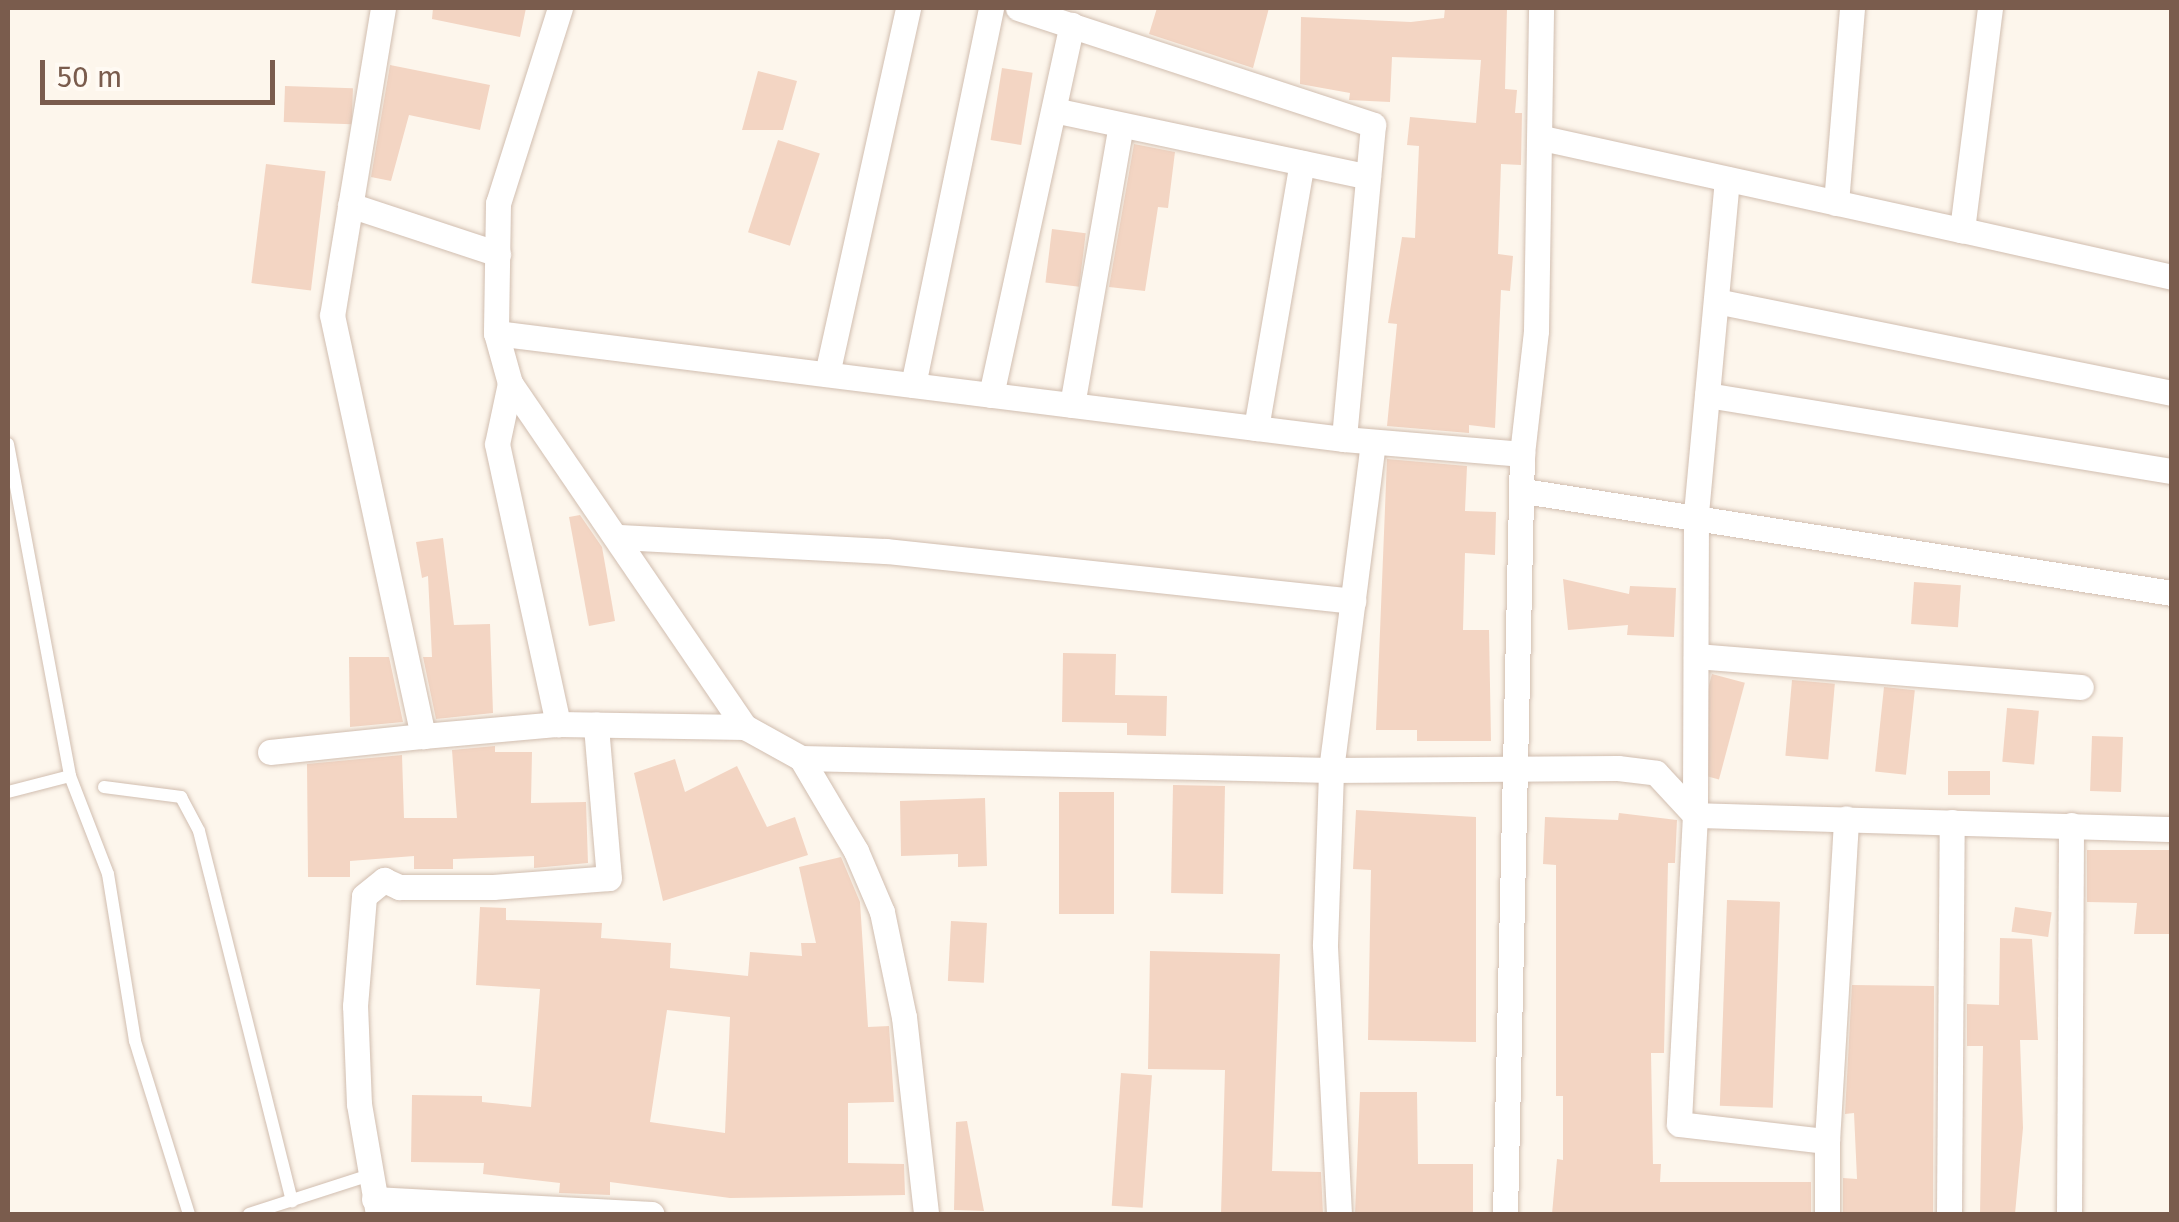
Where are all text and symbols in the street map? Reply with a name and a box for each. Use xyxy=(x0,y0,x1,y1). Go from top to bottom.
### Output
scale bar xyxy=(45,40,280,102)
text: 50 m xyxy=(57,59,122,95)

